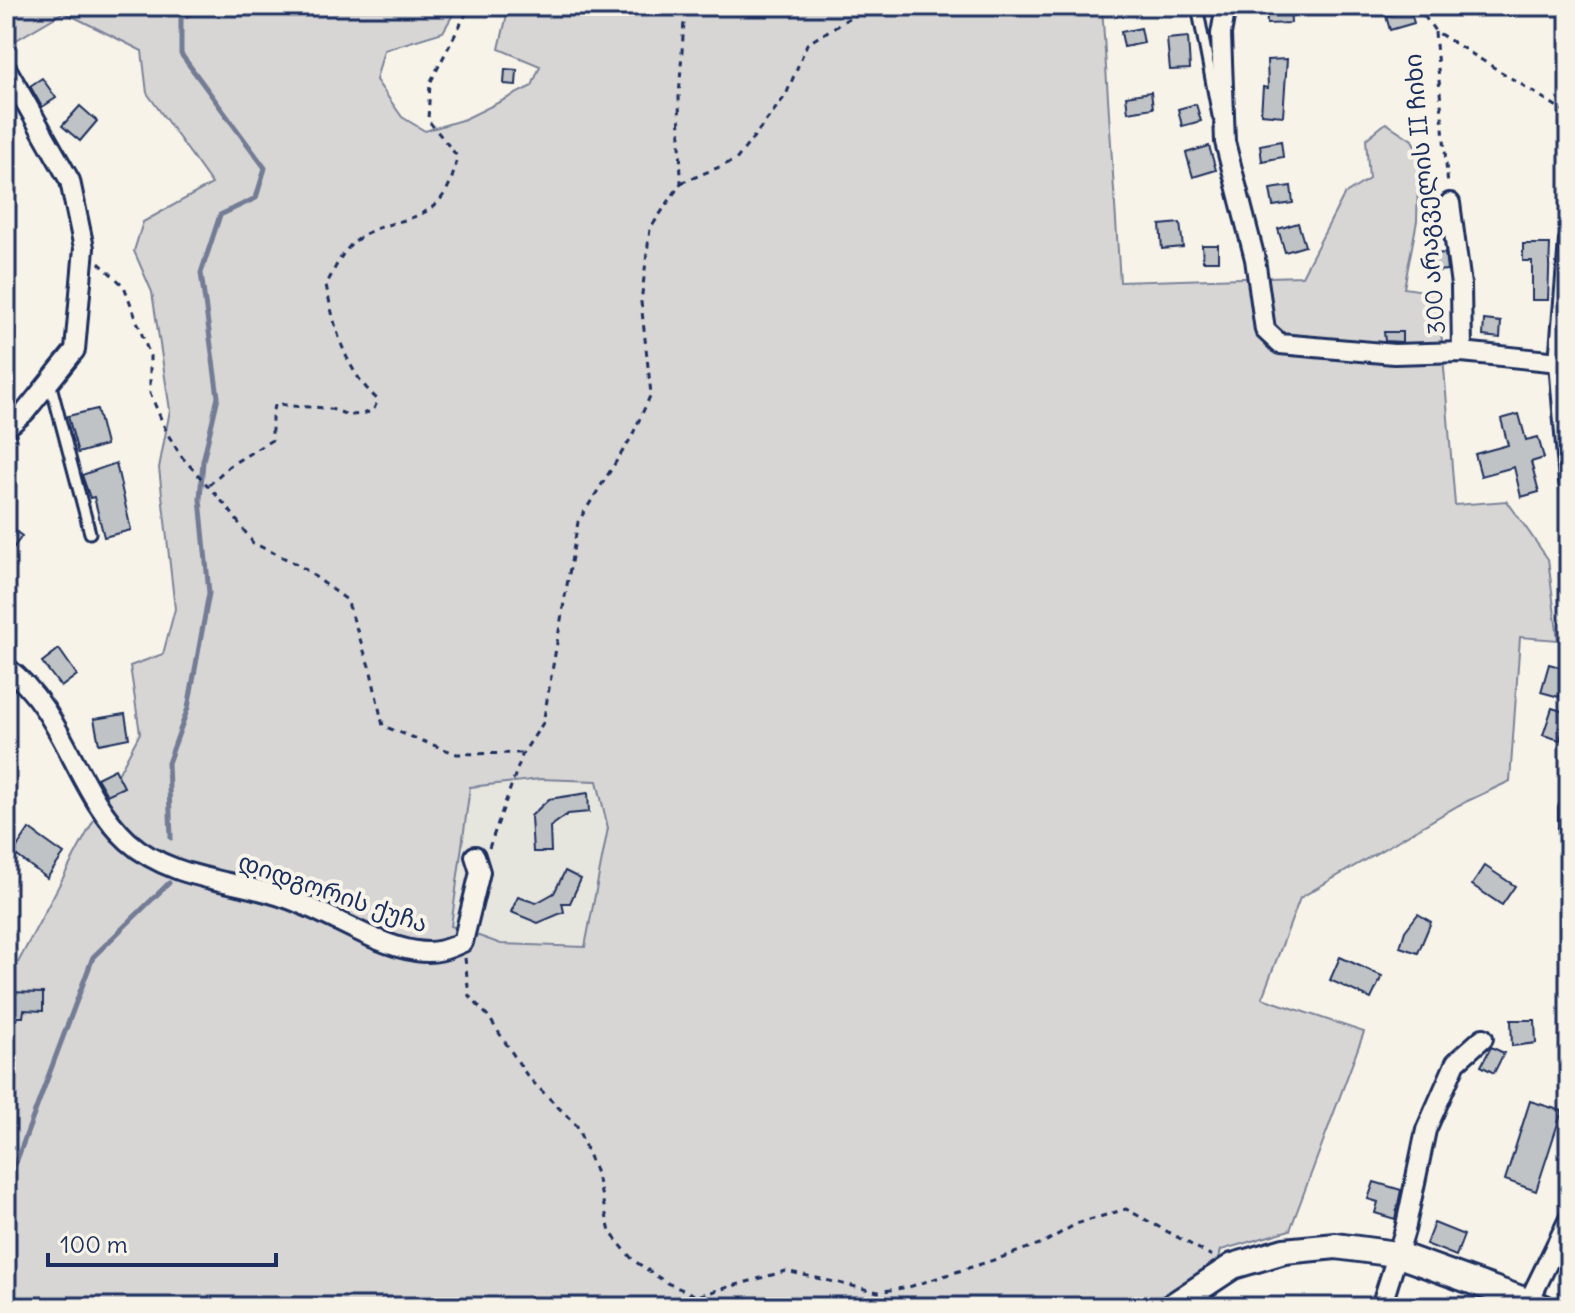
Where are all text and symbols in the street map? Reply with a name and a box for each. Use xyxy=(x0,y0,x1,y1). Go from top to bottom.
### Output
street label: 300 არაგველის II ჩიხი xyxy=(1397,52,1451,336)
street label: დიდგორის ქუჩა xyxy=(235,846,432,938)
scale bar xyxy=(48,1217,276,1267)
text: 100 m xyxy=(60,1229,128,1259)

